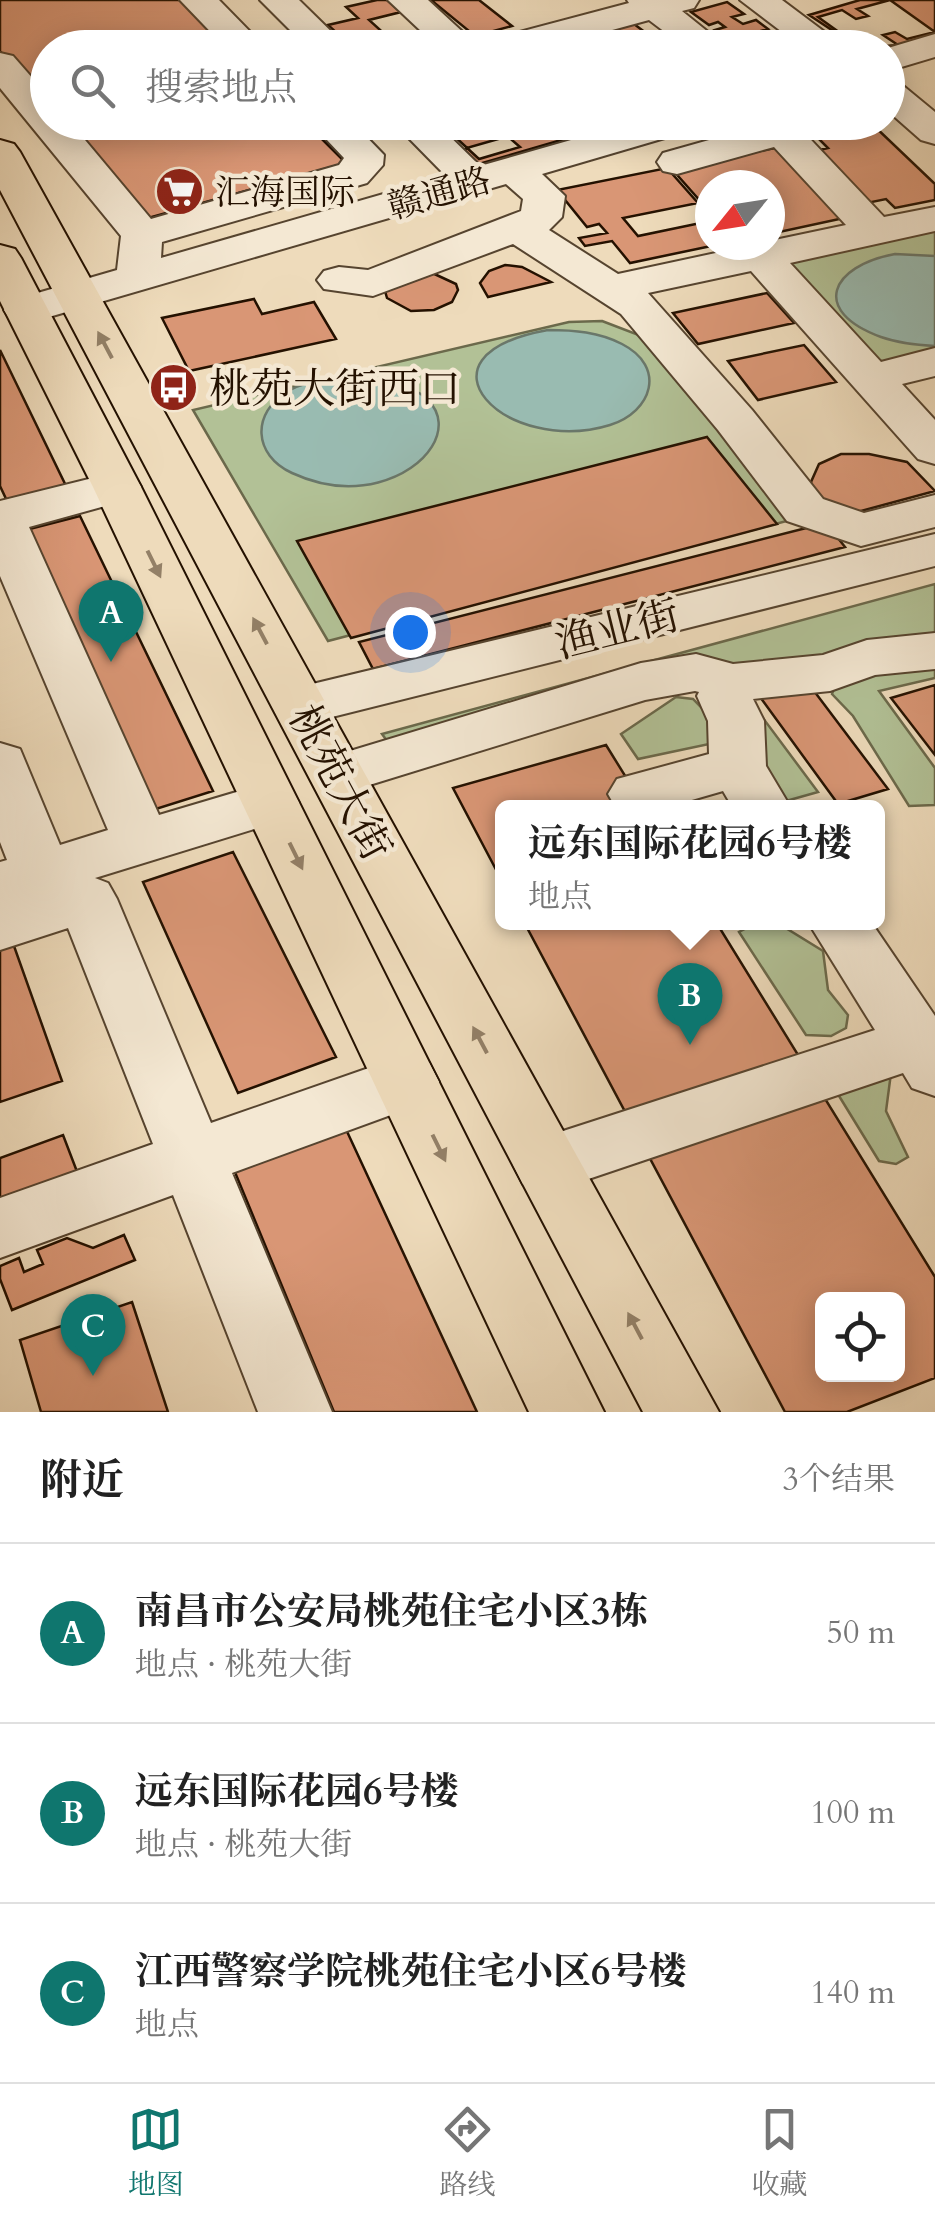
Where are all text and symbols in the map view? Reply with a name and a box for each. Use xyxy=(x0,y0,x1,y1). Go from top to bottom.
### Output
search box xyxy=(30,30,905,140)
icon: search xyxy=(65,58,120,113)
text: 搜索地点 xyxy=(145,62,297,114)
street label: 赣通路 xyxy=(382,156,496,232)
supermarket icon: 汇海国际 xyxy=(154,166,206,218)
place label: 汇海国际 xyxy=(215,169,355,217)
north arrow xyxy=(695,170,785,260)
one-way arrow xyxy=(97,331,114,360)
place label: 桃苑大街西口 xyxy=(209,361,461,418)
bus stop icon: 桃苑大街西口 xyxy=(148,362,200,414)
one-way arrow xyxy=(146,550,163,579)
pin: A xyxy=(78,580,144,662)
street label: 渔业街 xyxy=(549,587,685,672)
your location xyxy=(385,607,436,658)
one-way arrow xyxy=(251,617,268,646)
street label: 桃苑大街 xyxy=(275,695,404,870)
popup xyxy=(495,800,885,930)
text: 远东国际花园6号楼 xyxy=(528,818,852,870)
one-way arrow xyxy=(288,842,305,871)
text: 地点 xyxy=(528,875,592,919)
pin: B xyxy=(658,962,722,1045)
one-way arrow xyxy=(472,1026,489,1055)
one-way arrow xyxy=(430,1134,447,1163)
map controls xyxy=(815,1292,905,1382)
button: locate xyxy=(815,1292,905,1382)
pin: C xyxy=(61,1294,126,1376)
one-way arrow xyxy=(627,1312,644,1341)
text: 附近 xyxy=(40,1452,124,1509)
text: 3个结果 xyxy=(783,1458,895,1502)
text: 南昌市公安局桃苑住宅小区3栋 xyxy=(135,1586,648,1638)
text: A xyxy=(60,1611,85,1655)
text: 50 m xyxy=(827,1611,895,1655)
text: 地点 · 桃苑大街 xyxy=(135,1643,352,1687)
text: 远东国际花园6号楼 xyxy=(135,1766,458,1818)
text: B xyxy=(61,1791,84,1835)
text: 100 m xyxy=(810,1791,895,1835)
text: 地点 · 桃苑大街 xyxy=(135,1823,352,1867)
text: 江西警察学院桃苑住宅小区6号楼 xyxy=(135,1946,686,1998)
text: C xyxy=(60,1971,85,2015)
text: 140 m xyxy=(810,1971,895,2015)
text: 地点 xyxy=(135,2003,199,2047)
tab: 地图 xyxy=(128,2102,184,2204)
tab: 路线 xyxy=(439,2102,495,2204)
tab: 收藏 xyxy=(751,2102,807,2204)

